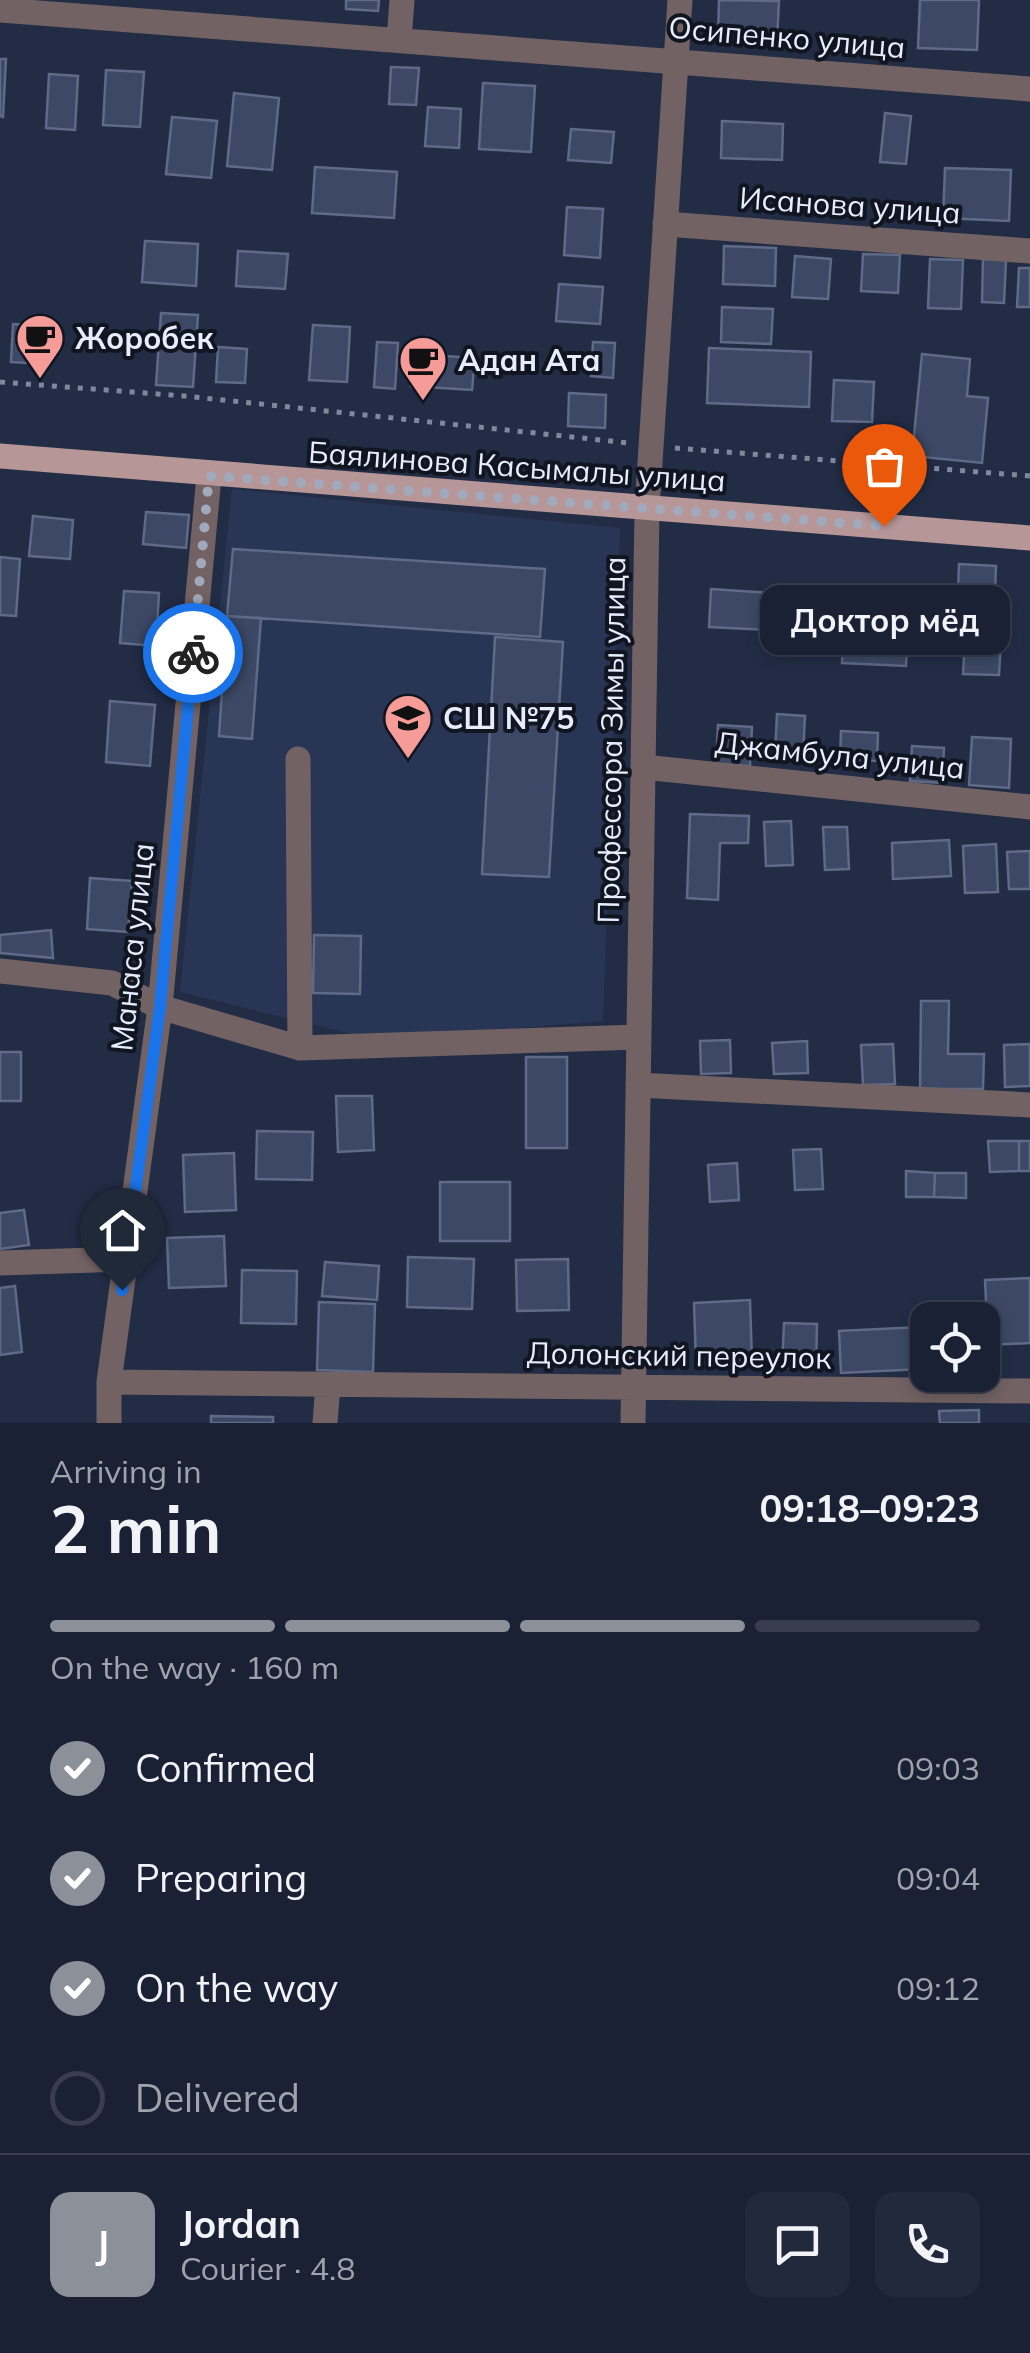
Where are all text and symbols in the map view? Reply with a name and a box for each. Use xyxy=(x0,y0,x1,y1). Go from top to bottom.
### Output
street label: Осипенко улица xyxy=(667,8,907,66)
street label: Исанова улица xyxy=(738,178,962,232)
cafe icon: Жоробек xyxy=(14,312,66,380)
place label: Жоробек xyxy=(75,319,214,357)
cafe icon: Адан Ата xyxy=(397,334,449,402)
place label: Адан Ата xyxy=(458,341,600,379)
pin xyxy=(842,424,927,527)
street label: Баялинова Касымалы улица xyxy=(307,432,727,500)
icon: bag xyxy=(857,439,912,494)
street label: Профессора Зимы улица xyxy=(589,556,633,924)
callout: Доктор мёд xyxy=(759,586,1009,656)
text: Доктор мёд xyxy=(791,600,979,640)
courier xyxy=(143,603,243,703)
icon: bike xyxy=(166,626,221,681)
school or university icon: СШ №75 xyxy=(382,692,434,760)
place label: СШ №75 xyxy=(443,699,574,737)
street label: Джамбула улица xyxy=(713,723,967,787)
street label: Манаса улица xyxy=(102,841,162,1053)
pin xyxy=(80,1188,165,1291)
icon: home xyxy=(95,1203,150,1258)
map controls xyxy=(910,1302,1000,1392)
button: locate xyxy=(910,1302,1000,1392)
street label: Долонский переулок xyxy=(526,1333,833,1377)
text: Arriving in xyxy=(50,1451,202,1491)
text: 09:18–09:23 xyxy=(760,1484,980,1532)
text: 2 min xyxy=(50,1488,221,1569)
text: On the way · 160 m xyxy=(50,1647,339,1687)
icon: check xyxy=(50,1741,105,1796)
text: Confirmed xyxy=(135,1744,316,1792)
text: 09:03 xyxy=(896,1748,980,1788)
icon: check xyxy=(50,1851,105,1906)
text: Preparing xyxy=(135,1854,307,1902)
text: 09:04 xyxy=(896,1858,980,1898)
icon: check xyxy=(50,1961,105,2016)
text: On the way xyxy=(135,1964,338,2012)
text: 09:12 xyxy=(896,1968,980,2008)
text: Delivered xyxy=(135,2074,300,2122)
button: chat xyxy=(745,2192,850,2297)
button: phone xyxy=(875,2192,980,2297)
text: Jordan xyxy=(180,2200,301,2248)
text: J xyxy=(96,2220,109,2268)
text: Courier · 4.8 xyxy=(180,2248,356,2288)

